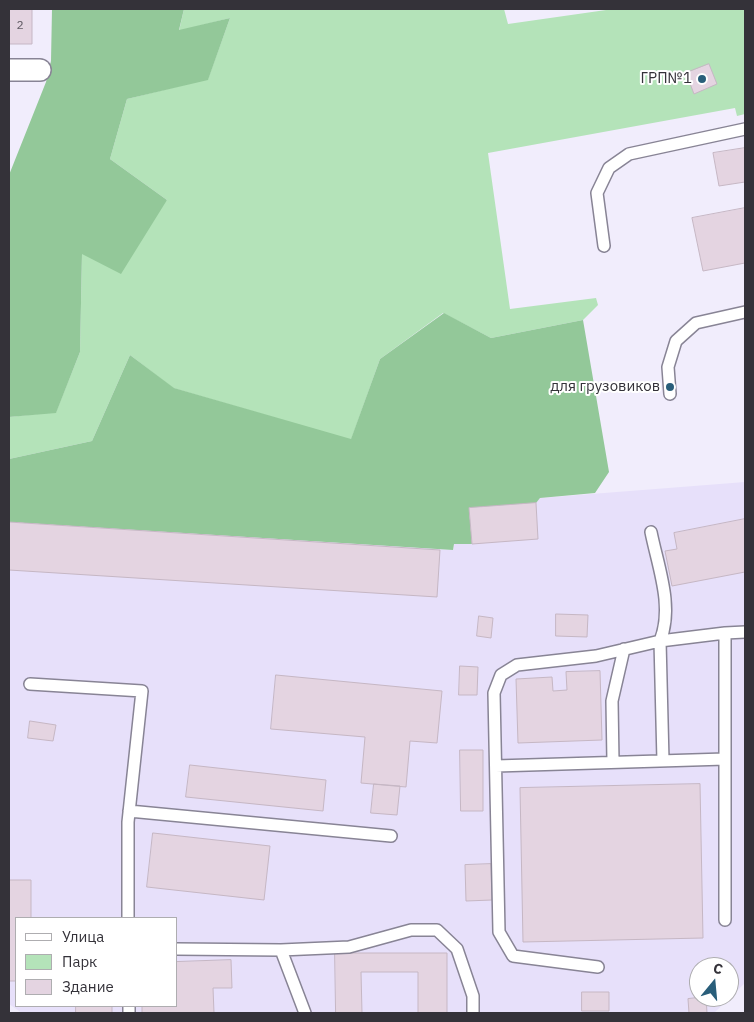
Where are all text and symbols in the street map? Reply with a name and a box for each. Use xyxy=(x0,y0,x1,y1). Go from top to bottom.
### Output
house number: 2 xyxy=(16,19,24,33)
place label: ГРП№1 xyxy=(641,70,692,88)
marker: ГРП№1 xyxy=(696,73,708,85)
place label: для грузовиков xyxy=(550,378,660,396)
marker: для грузовиков xyxy=(664,381,676,393)
legend xyxy=(15,917,178,1007)
text: Улица xyxy=(62,927,104,946)
text: Парк xyxy=(62,952,97,971)
north arrow xyxy=(689,957,739,1007)
text: С xyxy=(711,959,725,979)
text: Здание xyxy=(62,977,114,996)

